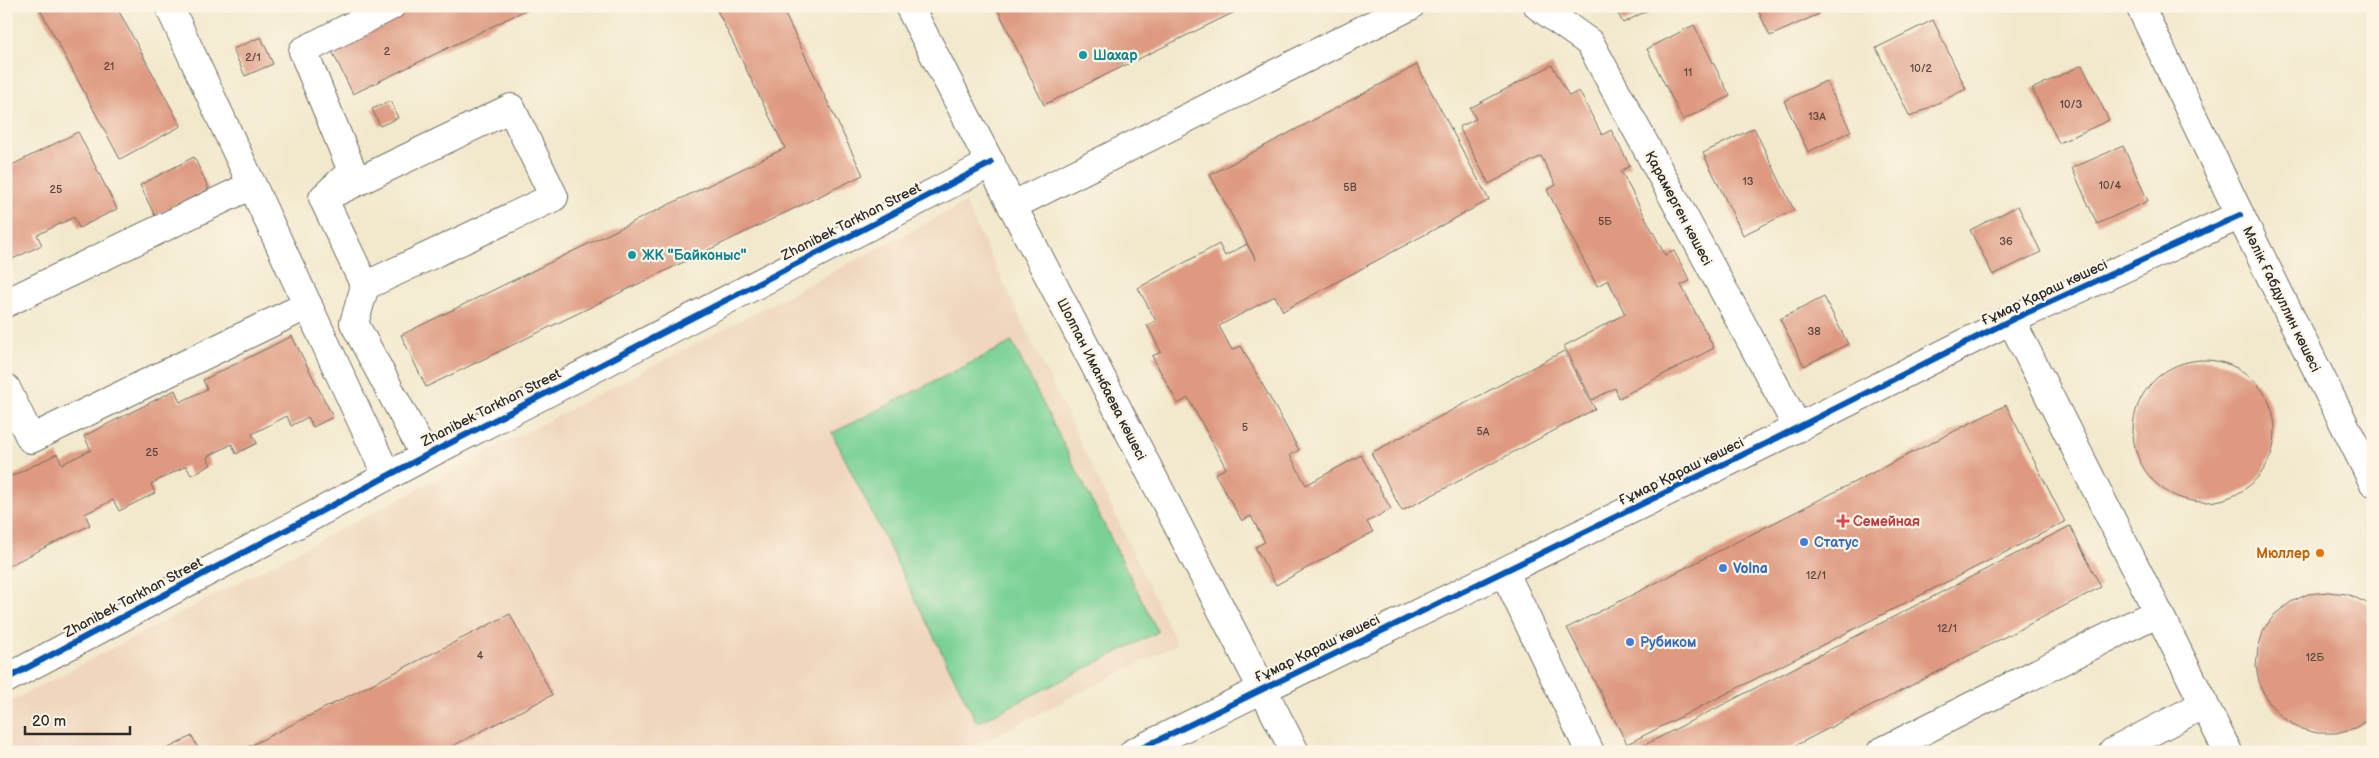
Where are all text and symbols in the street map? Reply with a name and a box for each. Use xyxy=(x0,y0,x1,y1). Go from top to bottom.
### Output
house number: 2 xyxy=(384,45,391,58)
place label: Шахар xyxy=(1093,47,1138,64)
marker: Шахар xyxy=(1077,49,1089,61)
house number: 2/1 xyxy=(245,51,261,64)
house number: 21 xyxy=(104,60,114,73)
house number: 10/2 xyxy=(1910,62,1933,75)
house number: 11 xyxy=(1684,66,1692,79)
house number: 10/3 xyxy=(2060,98,2082,111)
house number: 13А xyxy=(1808,110,1826,123)
street label: Қарамерген көшесі xyxy=(1641,148,1716,268)
house number: 13 xyxy=(1742,175,1754,188)
street label: Zhanibek Tarkhan Street xyxy=(778,179,924,264)
house number: 10/4 xyxy=(2099,179,2121,192)
house number: 5В xyxy=(1343,181,1357,194)
house number: 25 xyxy=(50,183,62,196)
house number: 5Б xyxy=(1598,215,1612,228)
street label: Мәлік Ғабдуллин көшесі xyxy=(2239,224,2324,375)
house number: 36 xyxy=(1999,235,2013,248)
place label: ЖК "Байконыс" xyxy=(642,247,747,264)
marker: ЖК "Байконыс" xyxy=(626,249,638,261)
street label: Ғұмар Қараш көшесі xyxy=(1978,256,2110,329)
street label: Шолпан Иманбаева көшесі xyxy=(1053,295,1150,463)
house number: 38 xyxy=(1807,325,1821,338)
street label: Zhanibek Tarkhan Street xyxy=(418,365,564,450)
house number: 5 xyxy=(1242,421,1248,434)
house number: 5А xyxy=(1477,425,1490,438)
street label: Ғұмар Қараш көшесі xyxy=(1616,434,1747,509)
house number: 25 xyxy=(146,446,158,459)
place label: Семейная xyxy=(1853,513,1920,530)
marker: Семейная xyxy=(1837,515,1849,527)
place label: Статус xyxy=(1814,534,1859,551)
marker: Статус xyxy=(1798,536,1810,548)
place label: Мюллер xyxy=(2256,545,2311,562)
marker: Мюллер xyxy=(2314,547,2326,559)
street label: Zhanibek Tarkhan Street xyxy=(60,553,206,642)
place label: Volna xyxy=(1733,560,1768,577)
marker: Volna xyxy=(1717,562,1729,574)
house number: 12/1 xyxy=(1806,569,1826,582)
street label: Ғұмар Қараш көшесі xyxy=(1252,611,1383,686)
house number: 12/1 xyxy=(1937,622,1957,635)
place label: Рубиком xyxy=(1640,634,1696,651)
marker: Рубиком xyxy=(1624,636,1636,648)
house number: 4 xyxy=(477,649,484,662)
house number: 12Б xyxy=(2306,651,2325,664)
scale bar xyxy=(25,703,130,735)
text: 20 m xyxy=(32,712,66,731)

